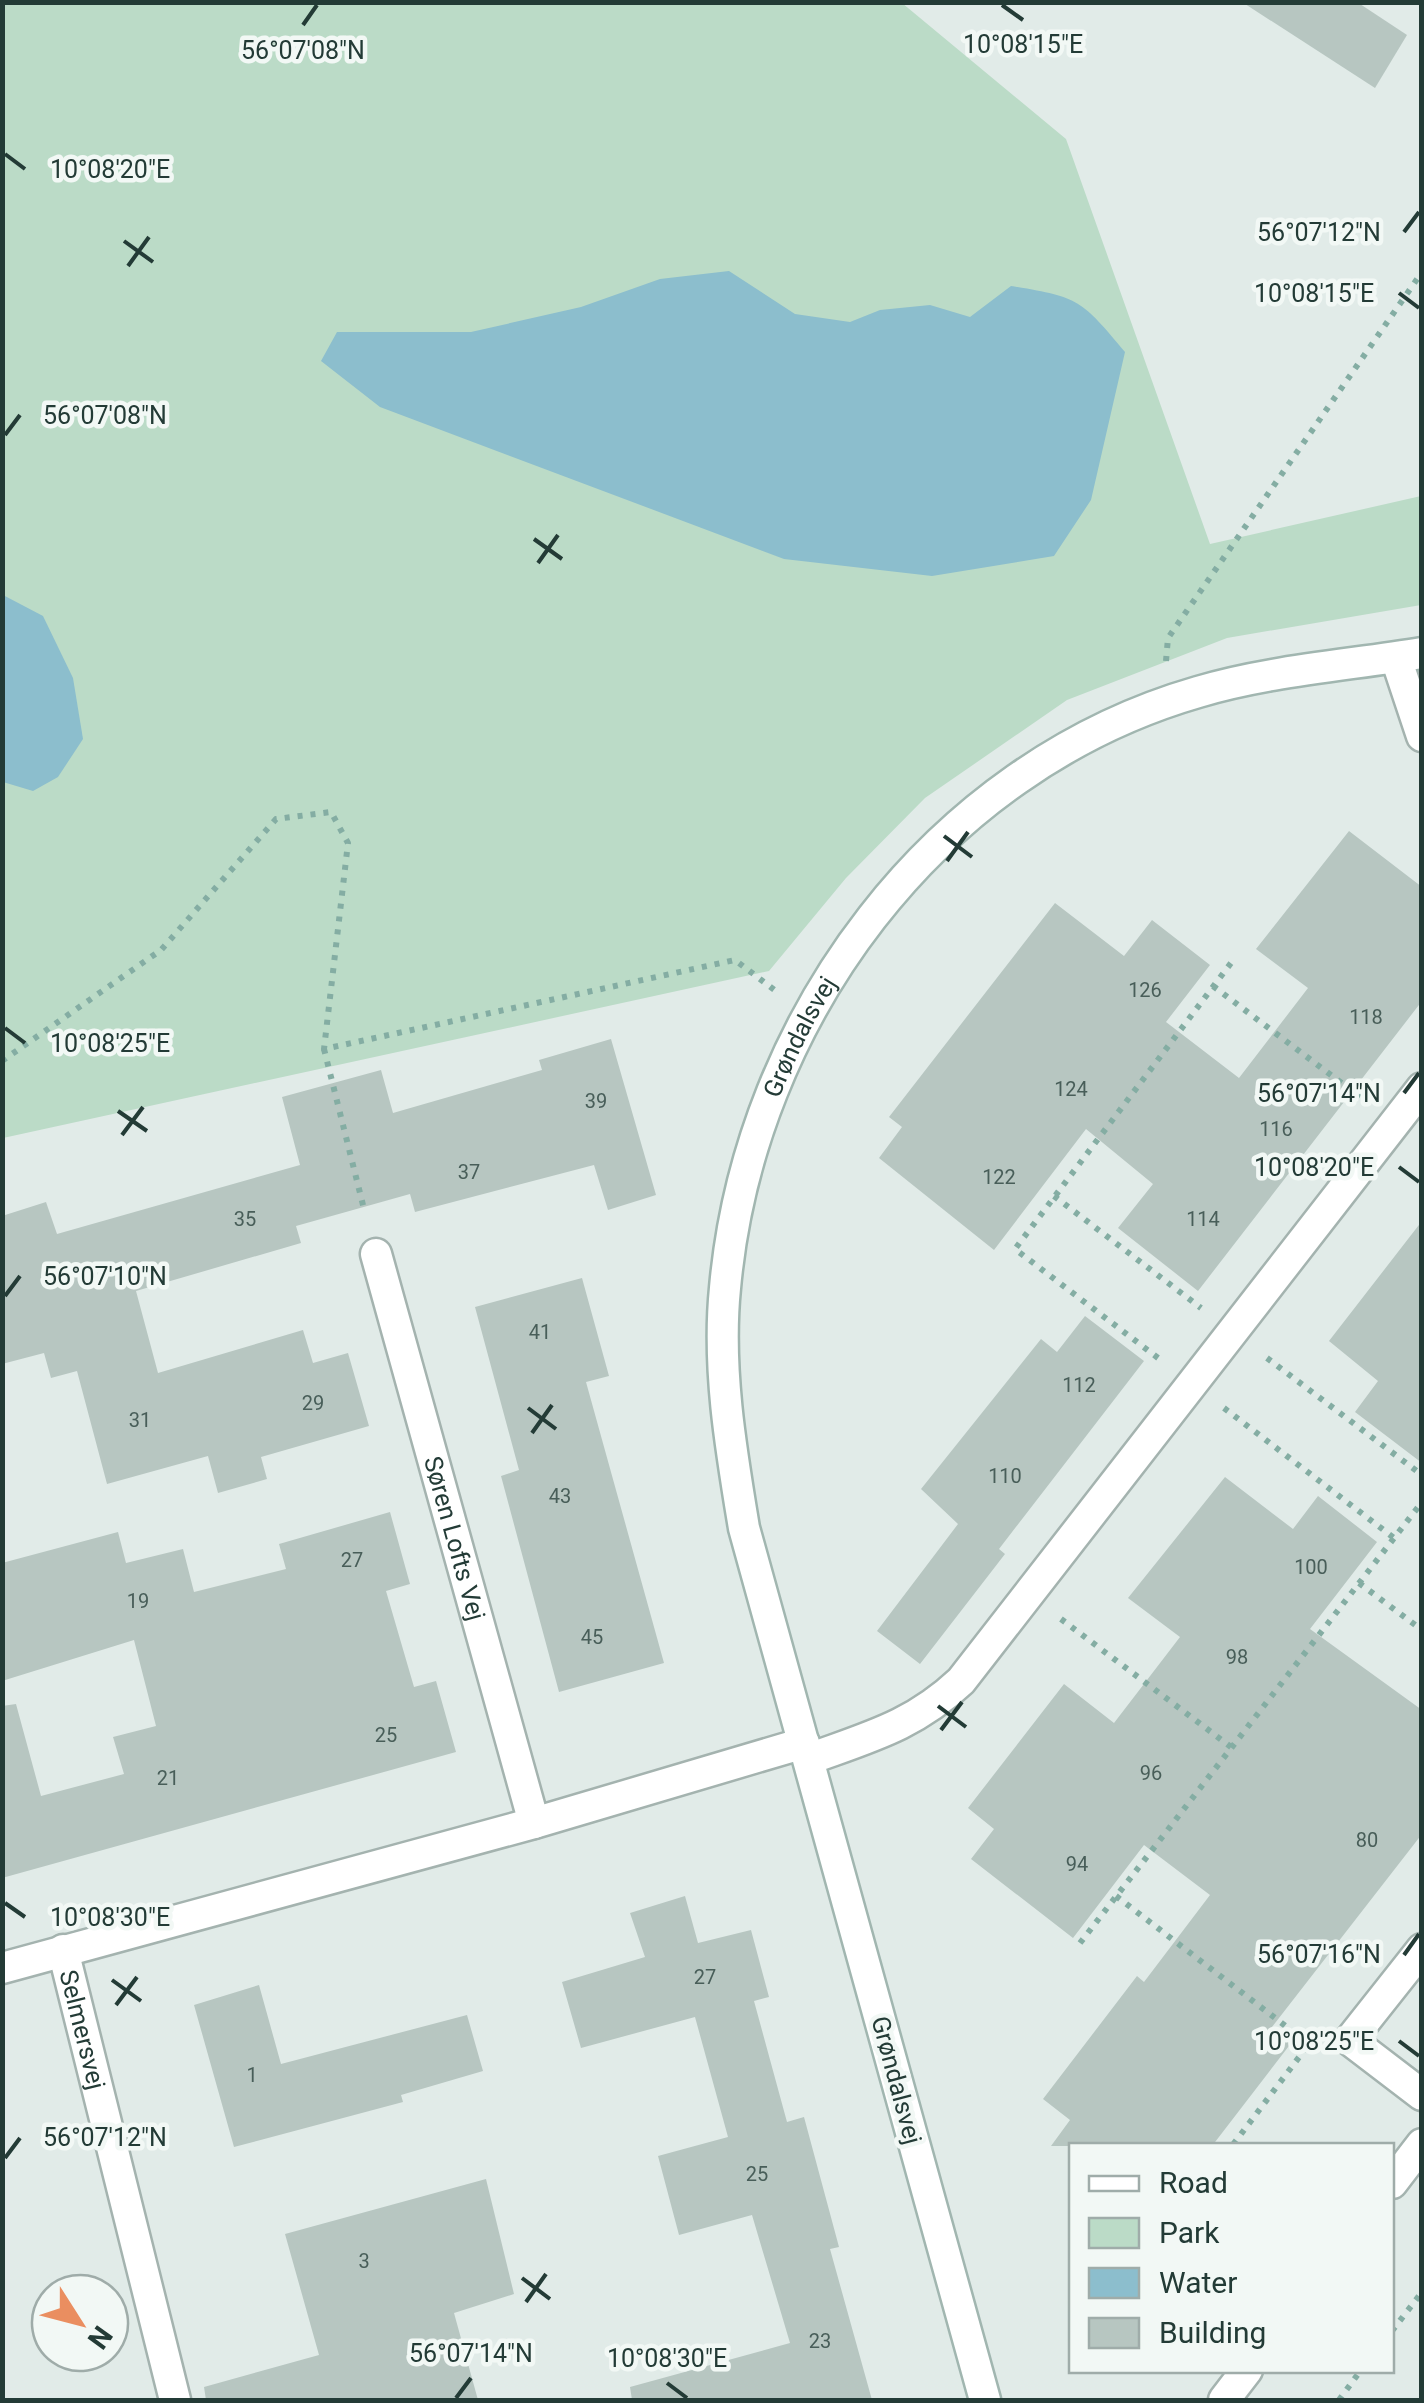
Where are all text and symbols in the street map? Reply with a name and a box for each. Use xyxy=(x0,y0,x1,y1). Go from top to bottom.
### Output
text: 10°08'15"E xyxy=(963,30,1083,59)
text: 56°07'08"N xyxy=(241,36,365,65)
text: 10°08'20"E xyxy=(50,155,170,184)
text: 56°07'12"N xyxy=(1257,218,1381,247)
text: 10°08'15"E xyxy=(1254,279,1374,308)
text: 56°07'08"N xyxy=(43,401,167,430)
street label: Grøndalsvej xyxy=(758,971,842,1101)
house number: 126 xyxy=(1128,978,1162,1002)
house number: 118 xyxy=(1349,1005,1383,1029)
text: 10°08'25"E xyxy=(50,1029,170,1058)
house number: 124 xyxy=(1054,1077,1088,1101)
text: 56°07'14"N xyxy=(1257,1079,1381,1108)
house number: 39 xyxy=(585,1089,607,1113)
house number: 116 xyxy=(1259,1117,1293,1141)
text: 10°08'20"E xyxy=(1254,1153,1374,1182)
house number: 37 xyxy=(458,1160,480,1184)
house number: 122 xyxy=(982,1165,1016,1189)
house number: 35 xyxy=(234,1207,256,1231)
house number: 114 xyxy=(1186,1207,1220,1231)
text: 56°07'10"N xyxy=(43,1262,167,1291)
house number: 41 xyxy=(529,1320,551,1344)
house number: 112 xyxy=(1062,1373,1096,1397)
house number: 29 xyxy=(302,1391,324,1415)
house number: 31 xyxy=(129,1408,151,1432)
street label: Søren Lofts Vej xyxy=(418,1453,491,1624)
house number: 110 xyxy=(988,1464,1022,1488)
house number: 43 xyxy=(549,1484,571,1508)
house number: 27 xyxy=(341,1548,363,1572)
house number: 100 xyxy=(1294,1555,1328,1579)
house number: 19 xyxy=(127,1589,149,1613)
house number: 45 xyxy=(581,1625,603,1649)
house number: 98 xyxy=(1226,1645,1248,1669)
house number: 25 xyxy=(375,1723,397,1747)
house number: 96 xyxy=(1140,1761,1162,1785)
house number: 21 xyxy=(157,1766,179,1790)
house number: 80 xyxy=(1356,1828,1378,1852)
house number: 94 xyxy=(1066,1852,1088,1876)
text: 10°08'30"E xyxy=(50,1903,170,1932)
text: 56°07'16"N xyxy=(1257,1940,1381,1969)
house number: 27 xyxy=(694,1965,716,1989)
street label: Selmersvej xyxy=(54,1967,111,2092)
street label: Grøndalsvej xyxy=(866,2013,928,2147)
text: 10°08'25"E xyxy=(1254,2027,1374,2056)
house number: 1 xyxy=(246,2063,258,2087)
text: 56°07'12"N xyxy=(43,2123,167,2152)
legend xyxy=(1069,2143,1394,2373)
house number: 25 xyxy=(746,2162,768,2186)
text: Road xyxy=(1159,2165,1228,2200)
text: Park xyxy=(1159,2215,1220,2250)
house number: 3 xyxy=(358,2249,370,2273)
text: Water xyxy=(1159,2265,1237,2300)
north arrow xyxy=(30,2273,130,2373)
text: Building xyxy=(1159,2315,1266,2350)
text: N xyxy=(81,2320,119,2355)
house number: 23 xyxy=(809,2329,831,2353)
text: 56°07'14"N xyxy=(409,2339,533,2368)
text: 10°08'30"E xyxy=(607,2344,727,2373)

